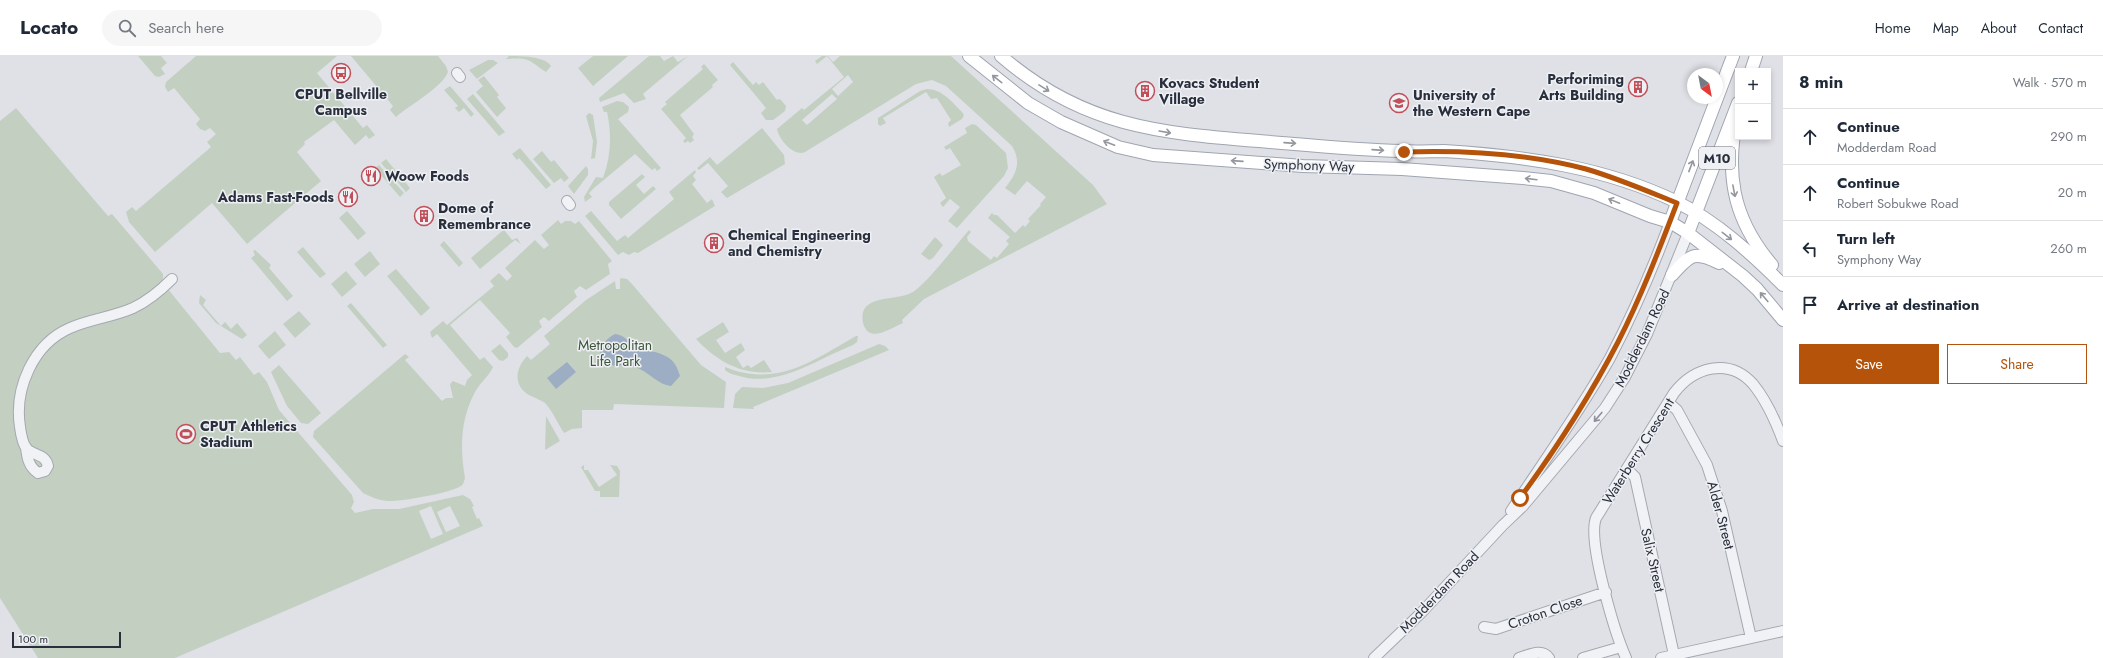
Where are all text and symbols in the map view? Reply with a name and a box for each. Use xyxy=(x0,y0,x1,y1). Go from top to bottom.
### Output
search box xyxy=(102,10,382,46)
text: Locato xyxy=(20,14,78,41)
icon: search xyxy=(116,17,138,39)
text: Search here xyxy=(148,17,224,39)
text: Home xyxy=(1875,18,1911,38)
text: Map xyxy=(1933,18,1959,38)
text: About xyxy=(1981,18,2016,38)
text: Contact xyxy=(2038,18,2083,38)
bus stop icon: CPUT Bellville Campus xyxy=(330,62,352,84)
north arrow xyxy=(1687,68,1723,104)
map controls xyxy=(1735,68,1771,140)
button: + xyxy=(1735,68,1771,104)
place label: Perforiming Arts Building xyxy=(1538,69,1624,105)
text: 8 min xyxy=(1799,70,1843,94)
place label: Kovacs Student Village xyxy=(1158,73,1260,109)
text: Walk · 570 m xyxy=(2013,73,2087,92)
one-way arrow xyxy=(991,74,1002,83)
building icon: Perforiming Arts Building xyxy=(1627,76,1649,98)
building icon: Kovacs Student Village xyxy=(1134,80,1156,102)
one-way arrow xyxy=(1038,83,1049,92)
place label: CPUT Bellville Campus xyxy=(295,84,387,120)
place label: University of the Western Cape xyxy=(1413,85,1530,121)
school or university icon: University of the Western Cape xyxy=(1388,92,1410,114)
button: − xyxy=(1735,104,1771,140)
text: Continue xyxy=(1837,116,1900,138)
icon: ahead xyxy=(1799,126,1821,148)
text: 290 m xyxy=(2050,127,2087,146)
one-way arrow xyxy=(1158,128,1171,136)
text: Modderdam Road xyxy=(1837,138,1936,157)
one-way arrow xyxy=(1103,139,1115,147)
one-way arrow xyxy=(1283,140,1296,147)
route end xyxy=(1395,143,1413,161)
one-way arrow xyxy=(1371,146,1384,153)
road number: M10 xyxy=(1699,147,1735,169)
street label: Symphony Way xyxy=(1263,153,1355,177)
one-way arrow xyxy=(1231,157,1244,164)
one-way arrow xyxy=(1688,161,1696,173)
restaurant icon: Woow Foods xyxy=(360,165,382,187)
place label: Woow Foods xyxy=(385,166,469,186)
text: Continue xyxy=(1837,172,1900,194)
one-way arrow xyxy=(1525,175,1538,183)
icon: ahead xyxy=(1799,182,1821,204)
text: 20 m xyxy=(2058,183,2087,202)
one-way arrow xyxy=(1730,185,1738,198)
restaurant icon: Adams Fast-Foods xyxy=(337,186,359,208)
place label: Adams Fast-Foods xyxy=(217,187,335,207)
text: Robert Sobukwe Road xyxy=(1837,194,1959,213)
one-way arrow xyxy=(1608,197,1620,205)
place label: Dome of Remembrance xyxy=(438,198,531,234)
building icon: Dome of Remembrance xyxy=(413,205,435,227)
place label: Chemical Engineering and Chemistry xyxy=(728,225,871,261)
text: Turn left xyxy=(1837,228,1895,250)
building icon: Chemical Engineering and Chemistry xyxy=(703,232,725,254)
one-way arrow xyxy=(1722,232,1733,240)
icon: left xyxy=(1799,238,1821,260)
text: 260 m xyxy=(2050,239,2087,258)
text: Symphony Way xyxy=(1837,250,1921,269)
street label: Modderdam Road xyxy=(1610,286,1674,390)
one-way arrow xyxy=(1759,292,1768,302)
icon: arrive xyxy=(1799,294,1821,316)
text: Arrive at destination xyxy=(1837,294,1979,316)
park label: Metropolitan Life Park xyxy=(578,335,652,371)
button: Save xyxy=(1799,344,1939,384)
button: Share xyxy=(1947,344,2087,384)
street label: Waterberry Crescent xyxy=(1597,394,1679,508)
one-way arrow xyxy=(1594,411,1603,422)
place label: CPUT Athletics Stadium xyxy=(200,416,297,452)
sports icon: CPUT Athletics Stadium xyxy=(175,423,197,445)
street label: Alder Street xyxy=(1702,479,1740,552)
route start xyxy=(1511,489,1529,507)
street label: Salix Street xyxy=(1636,526,1670,594)
street label: Modderdam Road xyxy=(1395,547,1483,637)
street label: Croton Close xyxy=(1505,590,1585,634)
scale bar xyxy=(12,630,121,649)
text: 100 m xyxy=(18,631,48,647)

